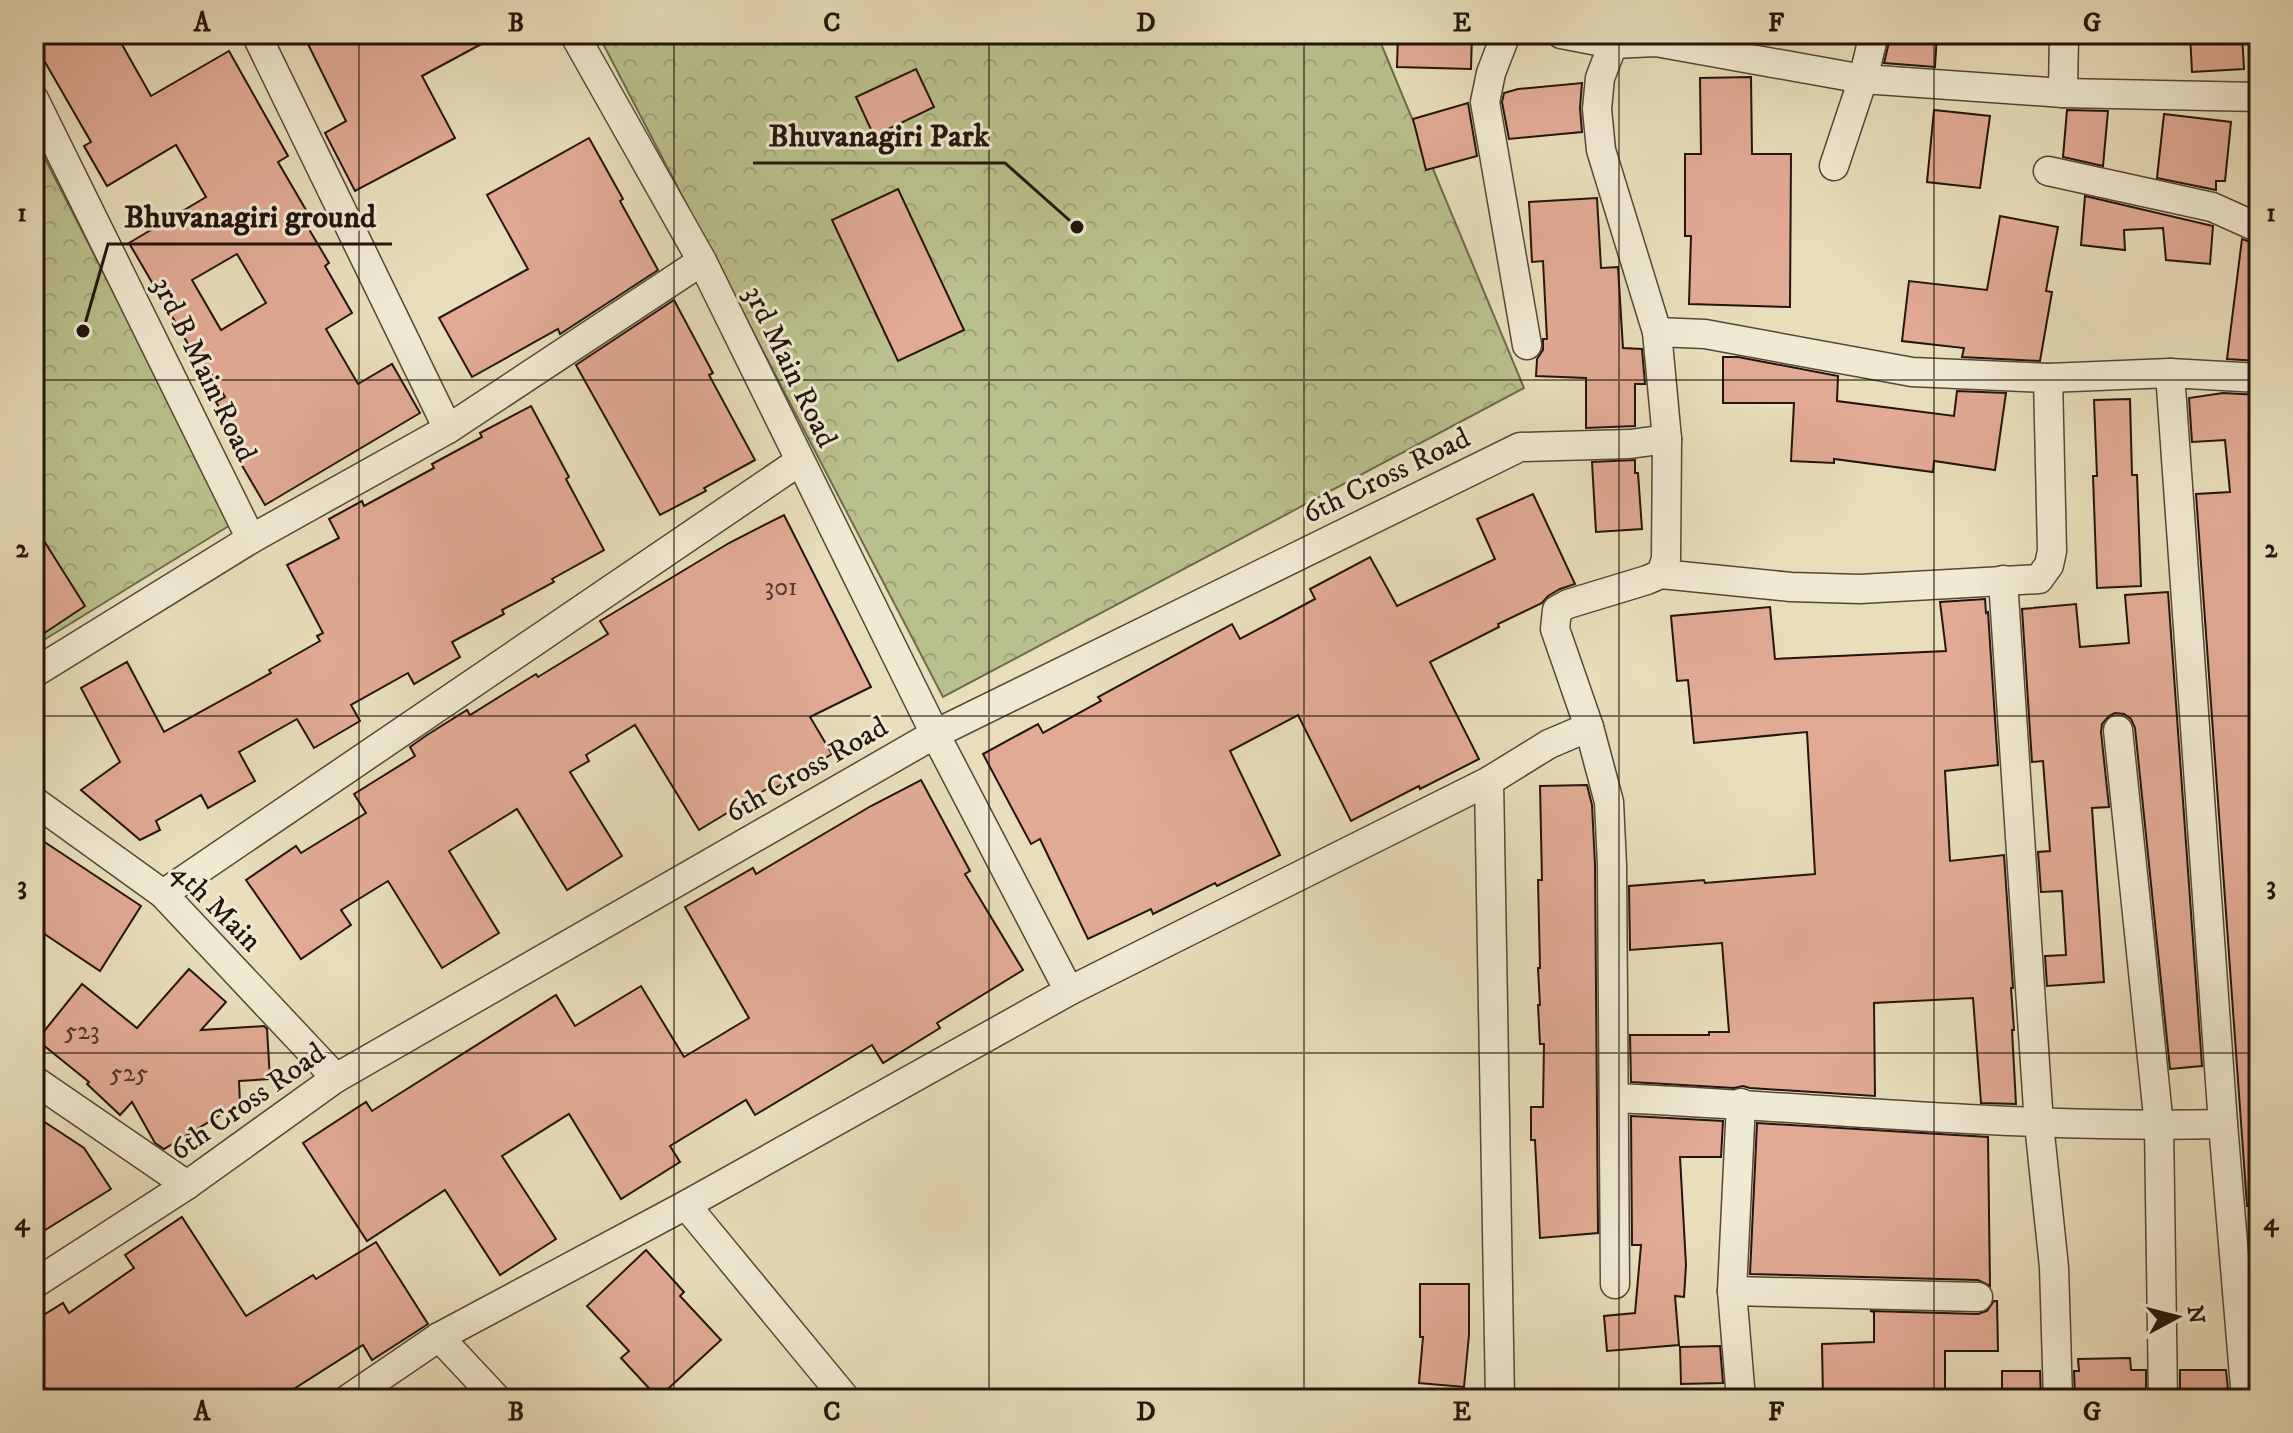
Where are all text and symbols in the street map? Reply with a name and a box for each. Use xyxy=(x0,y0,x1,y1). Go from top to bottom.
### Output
text: A xyxy=(193,7,212,40)
text: B xyxy=(508,7,524,40)
text: C xyxy=(823,7,841,40)
text: D xyxy=(1136,7,1156,40)
text: E xyxy=(1453,7,1471,40)
text: F xyxy=(1768,7,1785,40)
text: G xyxy=(2083,7,2101,40)
callout: Bhuvanagiri Park xyxy=(753,107,1005,163)
text: Bhuvanagiri Park xyxy=(769,117,991,157)
callout: Bhuvanagiri ground xyxy=(108,188,392,244)
text: 1 xyxy=(17,197,27,230)
text: 1 xyxy=(2266,197,2276,230)
text: Bhuvanagiri ground xyxy=(124,198,377,238)
street label: 3rd B Main Road xyxy=(143,271,264,468)
street label: 3rd Main Road xyxy=(734,280,845,454)
street label: 6th Cross Road xyxy=(1297,420,1476,533)
text: 2 xyxy=(16,533,30,566)
text: 2 xyxy=(2265,533,2279,566)
house number: 301 xyxy=(764,571,798,604)
street label: 6th Cross Road xyxy=(719,709,895,832)
street label: 4th Main xyxy=(163,854,269,960)
text: 3 xyxy=(17,870,27,903)
text: 3 xyxy=(2266,870,2276,903)
house number: 523 xyxy=(64,1015,100,1048)
street label: 6th Cross Road xyxy=(163,1035,333,1169)
house number: 525 xyxy=(110,1057,148,1090)
text: 4 xyxy=(15,1206,31,1239)
text: 4 xyxy=(2264,1206,2280,1239)
north arrow xyxy=(2137,1277,2217,1357)
text: N xyxy=(2181,1304,2210,1325)
text: A xyxy=(193,1396,212,1429)
text: B xyxy=(508,1396,524,1429)
text: C xyxy=(823,1396,841,1429)
text: D xyxy=(1136,1396,1156,1429)
text: E xyxy=(1453,1396,1471,1429)
text: F xyxy=(1768,1396,1785,1429)
text: G xyxy=(2083,1396,2101,1429)

